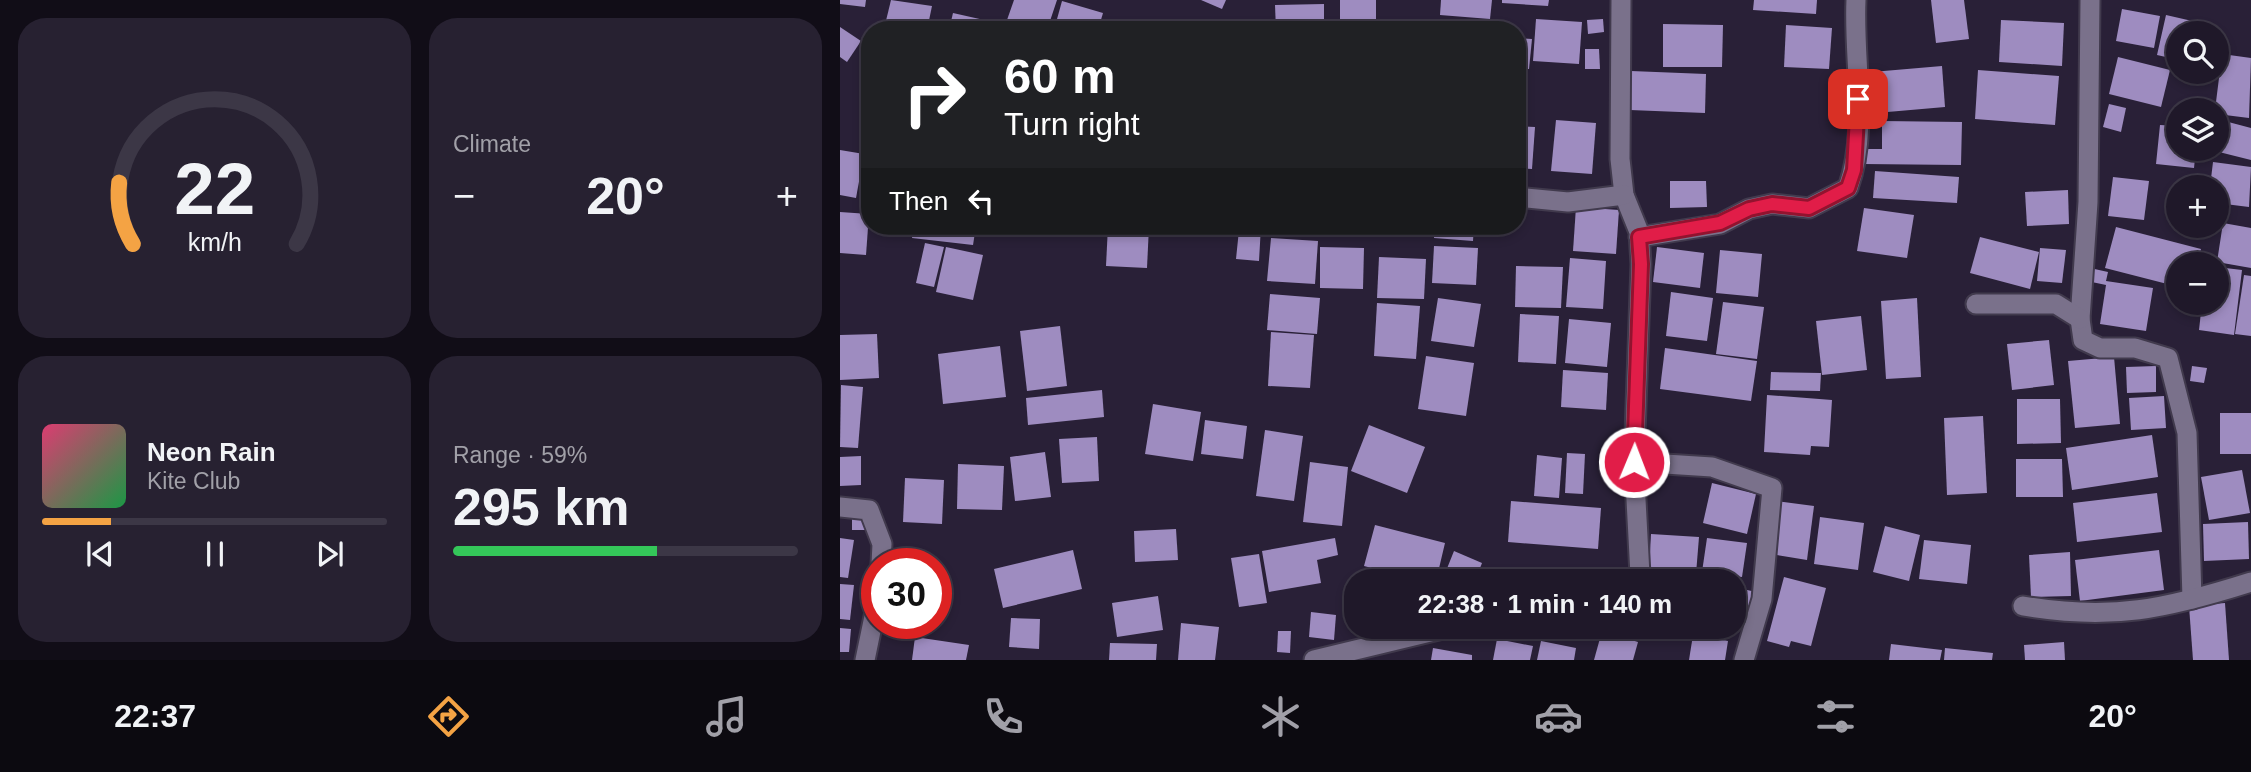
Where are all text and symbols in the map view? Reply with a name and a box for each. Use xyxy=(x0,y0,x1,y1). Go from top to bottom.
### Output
map controls xyxy=(2166,21,2229,315)
button: search xyxy=(2166,21,2229,84)
icon: right xyxy=(889,49,980,140)
text: 60 m xyxy=(1004,49,1116,103)
pin xyxy=(1828,69,1888,129)
icon: arrive xyxy=(1839,80,1877,118)
button: layers xyxy=(2166,98,2229,161)
text: Turn right xyxy=(1004,106,1140,142)
text: Climate xyxy=(453,131,531,157)
text: 22 xyxy=(174,148,255,229)
text: 20° xyxy=(586,167,665,225)
text: − xyxy=(453,175,475,217)
text: + xyxy=(776,175,798,217)
button: + xyxy=(2166,175,2229,238)
icon: left xyxy=(962,182,1000,220)
text: Then xyxy=(889,186,948,216)
text: km/h xyxy=(187,228,242,256)
button: − xyxy=(2166,252,2229,315)
position arrow xyxy=(1597,425,1671,499)
text: Neon Rain xyxy=(147,437,276,467)
text: Range · 59% xyxy=(453,442,587,468)
text: Kite Club xyxy=(147,468,240,494)
text: 295 km xyxy=(453,478,629,536)
icon: previous xyxy=(81,535,119,573)
icon: pause xyxy=(196,535,234,573)
icon: next xyxy=(311,535,349,573)
speed limit sign: 30 xyxy=(861,548,952,639)
text: 22:38 · 1 min · 140 m xyxy=(1418,589,1672,619)
icon: directions xyxy=(424,692,473,741)
icon: music xyxy=(702,692,751,741)
icon: phone xyxy=(979,692,1028,741)
icon: climate xyxy=(1256,692,1305,741)
icon: car xyxy=(1534,692,1583,741)
icon: filters xyxy=(1811,692,1860,741)
text: 22:37 xyxy=(114,698,196,734)
text: 20° xyxy=(2088,698,2137,734)

